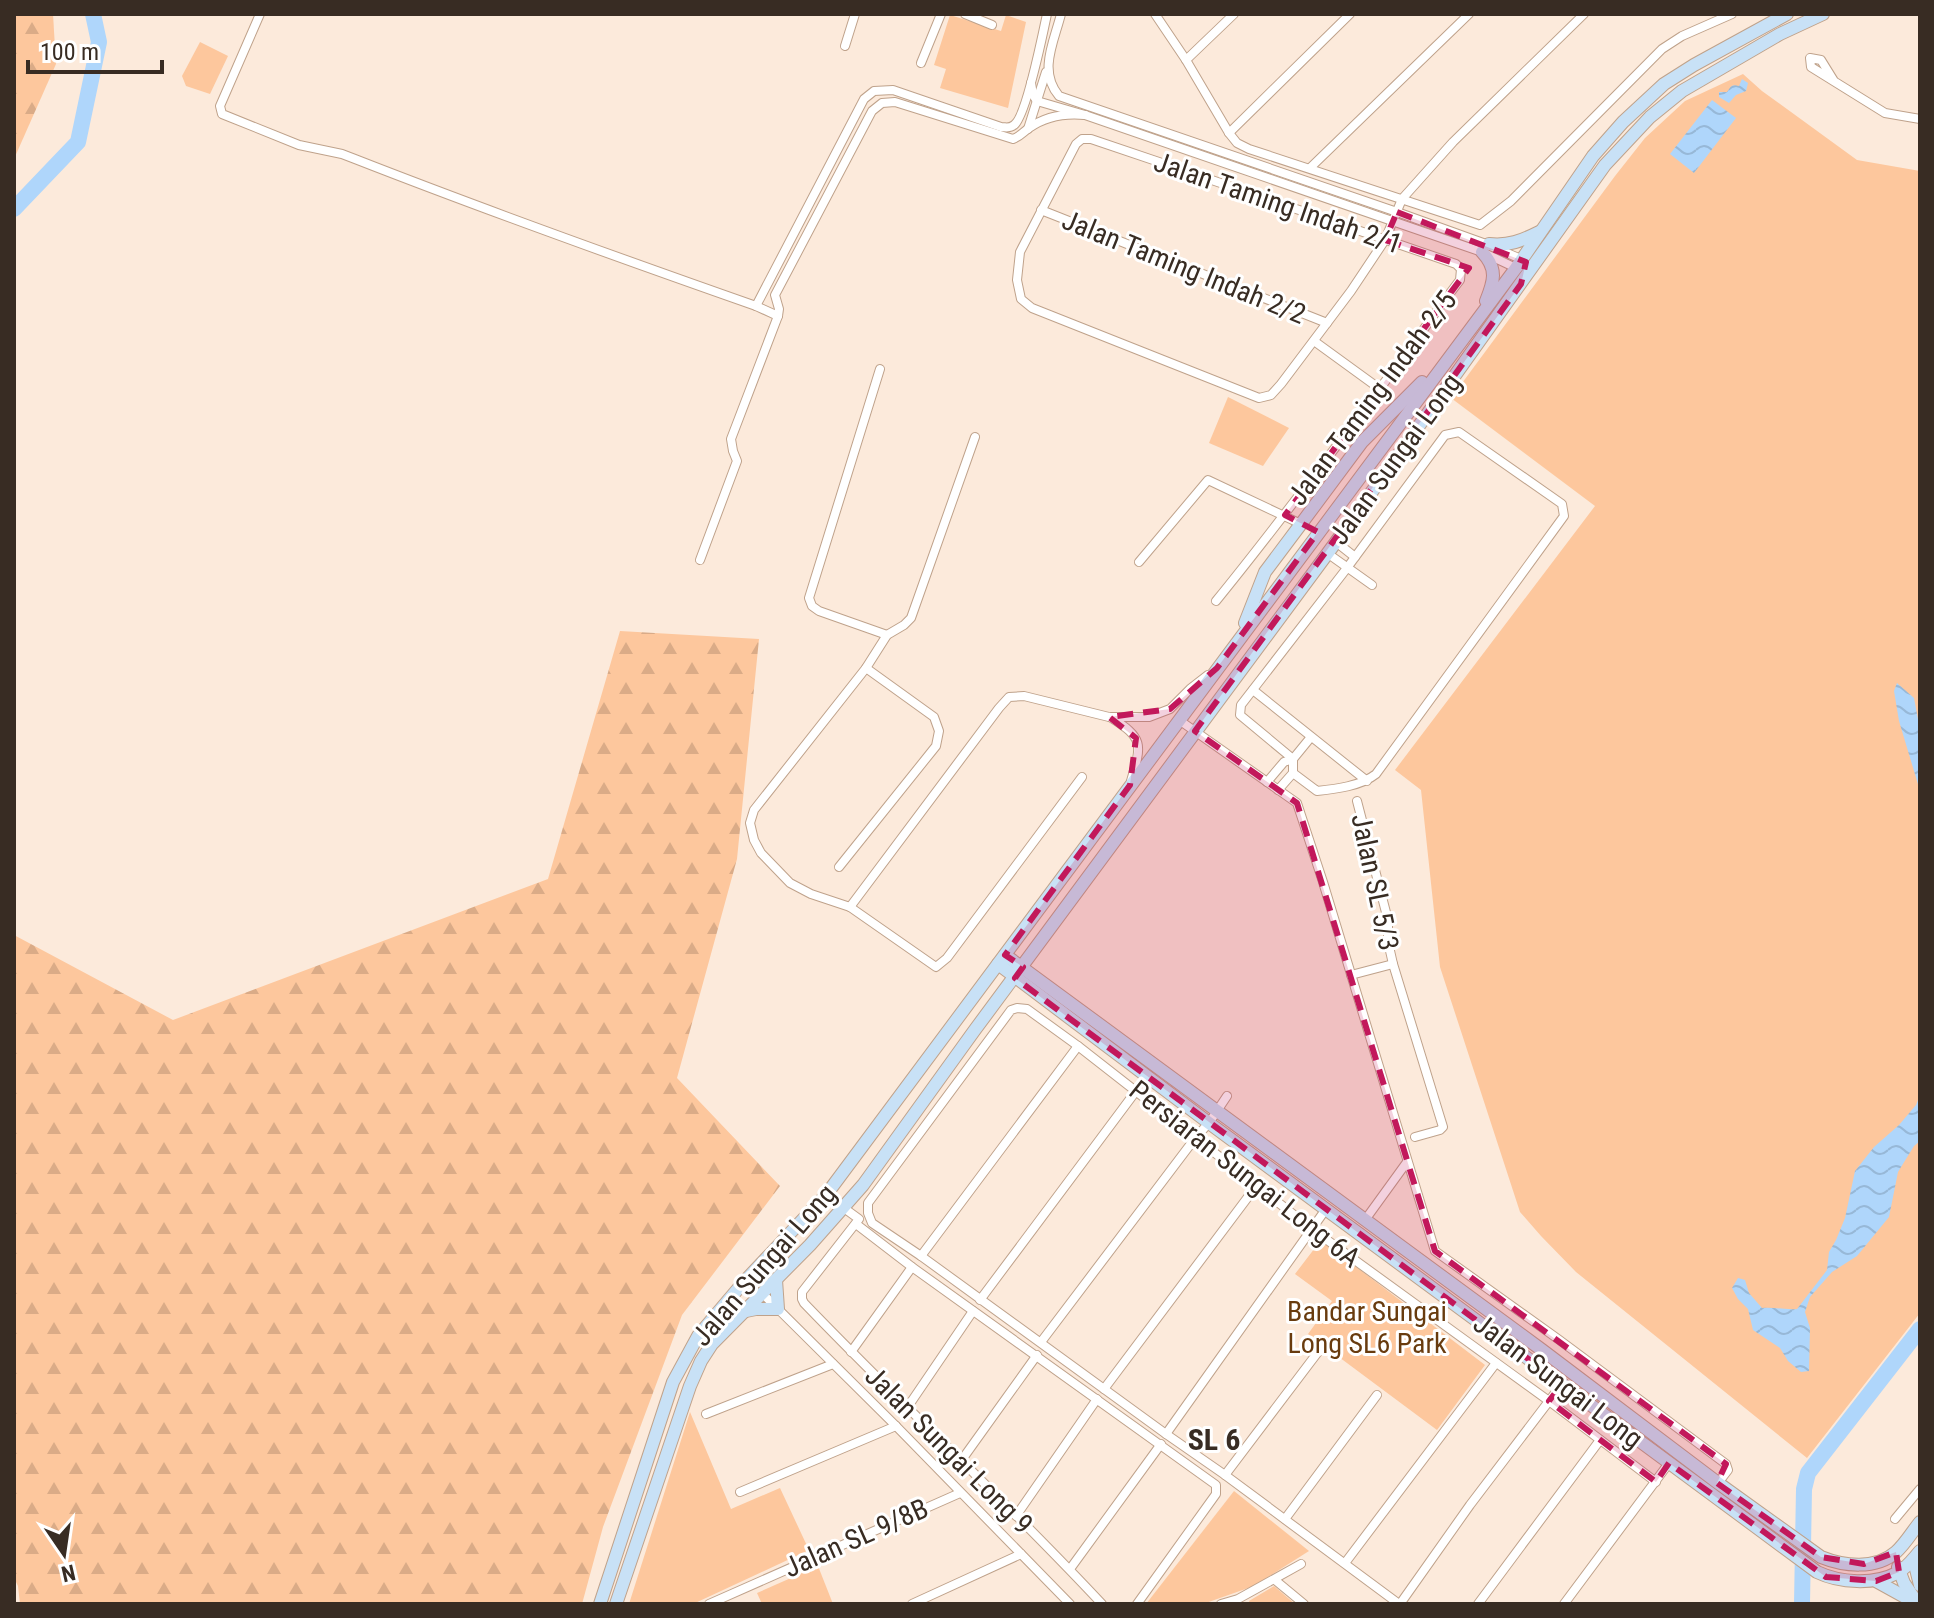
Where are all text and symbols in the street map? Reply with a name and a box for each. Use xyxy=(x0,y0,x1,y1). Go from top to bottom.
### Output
scale bar xyxy=(28,24,162,74)
text: 100 m xyxy=(40,38,99,66)
street label: Jalan Taming Indah 2/1 xyxy=(1150,145,1406,261)
street label: Jalan Taming Indah 2/2 xyxy=(1057,203,1311,331)
street label: Jalan Taming Indah 2/5 xyxy=(1281,284,1463,512)
street label: Jalan Sungai Long xyxy=(1322,367,1468,551)
street label: Jalan SL 5/3 xyxy=(1344,811,1406,953)
street label: Persiaran Sungai Long 6A xyxy=(1123,1074,1367,1274)
street label: Jalan Sungai Long xyxy=(685,1177,843,1353)
park label: Bandar Sungai Long SL6 Park xyxy=(1287,1295,1447,1360)
street label: Jalan Sungai Long xyxy=(1467,1307,1649,1455)
street label: Jalan Sungai Long 9 xyxy=(858,1359,1040,1541)
district label: SL 6 xyxy=(1188,1422,1240,1457)
street label: Jalan SL 9/8B xyxy=(779,1492,933,1584)
north arrow xyxy=(24,1514,104,1594)
text: N xyxy=(59,1559,78,1587)

